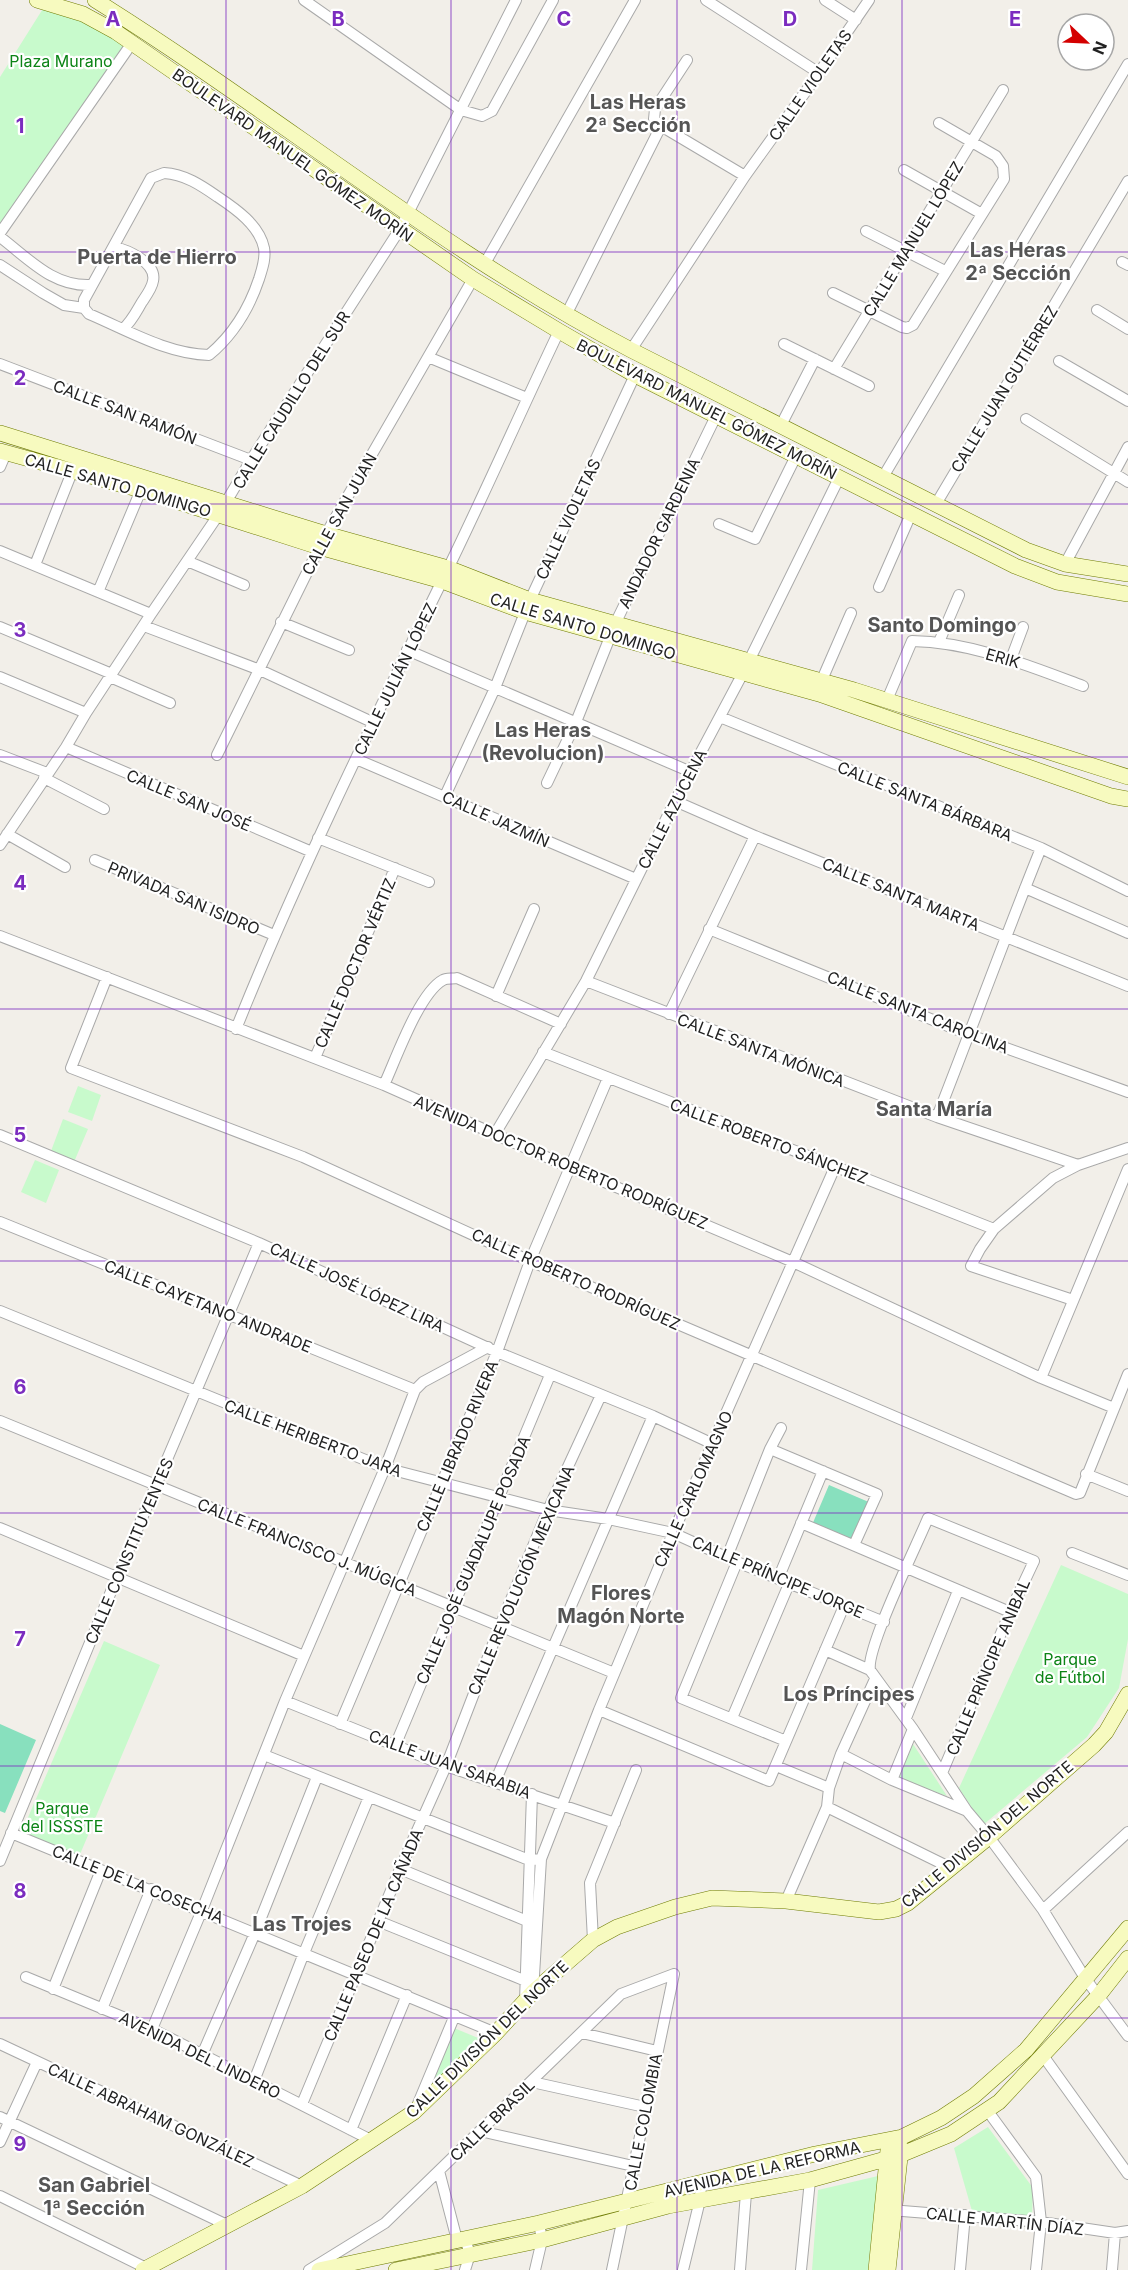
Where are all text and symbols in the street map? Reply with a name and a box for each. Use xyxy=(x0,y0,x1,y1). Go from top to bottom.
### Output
text: A xyxy=(106,7,121,31)
text: B xyxy=(331,7,345,31)
text: C xyxy=(557,7,571,31)
text: D xyxy=(783,7,797,31)
text: E xyxy=(1009,7,1021,31)
north arrow xyxy=(1056,12,1116,72)
street label: CALLE VIOLETAS xyxy=(764,26,856,144)
text: N xyxy=(1088,38,1111,57)
park label: Plaza Murano xyxy=(9,51,113,71)
street label: BOULEVARD MANUEL GÓMEZ MORÍN xyxy=(169,64,417,246)
district label: Las Heras 2ª Sección xyxy=(585,90,691,137)
text: 1 xyxy=(16,114,24,138)
street label: CALLE MANUEL LÓPEZ xyxy=(859,158,967,320)
district label: Las Heras 2ª Sección xyxy=(965,238,1071,285)
district label: Puerta de Hierro xyxy=(77,245,237,269)
street label: CALLE JUAN GUTIÉRREZ xyxy=(946,302,1062,476)
street label: CALLE CAUDILLO DEL SUR xyxy=(228,307,354,493)
street label: BOULEVARD MANUEL GÓMEZ MORÍN xyxy=(574,334,840,484)
text: 2 xyxy=(14,366,26,390)
street label: CALLE SAN RAMÓN xyxy=(50,375,200,449)
street label: CALLE SANTO DOMINGO xyxy=(22,449,214,521)
street label: CALLE SAN JUAN xyxy=(297,450,381,578)
street label: ANDADOR GARDENIA xyxy=(614,454,704,612)
street label: CALLE VIOLETAS xyxy=(531,455,605,583)
street label: CALLE SANTO DOMINGO xyxy=(488,588,678,664)
street label: CALLE JULIÁN LÓPEZ xyxy=(349,599,441,759)
district label: Santo Domingo xyxy=(867,613,1017,637)
text: 3 xyxy=(14,618,26,642)
street label: ERIK xyxy=(983,644,1023,672)
district label: Las Heras (Revolucion) xyxy=(481,718,605,765)
street label: CALLE AZUCENA xyxy=(633,746,711,872)
street label: CALLE SANTA BÁRBARA xyxy=(834,757,1016,845)
street label: CALLE SAN JOSÉ xyxy=(124,765,254,835)
street label: CALLE JAZMÍN xyxy=(439,786,553,852)
street label: CALLE SANTA MARTA xyxy=(819,853,983,935)
street label: PRIVADA SAN ISIDRO xyxy=(105,857,263,939)
text: 4 xyxy=(13,871,27,895)
street label: CALLE DOCTOR VÉRTIZ xyxy=(310,875,400,1051)
street label: CALLE SANTA CAROLINA xyxy=(824,966,1012,1058)
street label: CALLE SANTA MÓNICA xyxy=(674,1009,848,1091)
street label: AVENIDA DOCTOR ROBERTO RODRÍGUEZ xyxy=(411,1091,711,1233)
street label: CALLE ROBERTO SÁNCHEZ xyxy=(667,1094,871,1188)
district label: Santa María xyxy=(876,1097,992,1121)
text: 5 xyxy=(14,1123,26,1147)
street label: CALLE ROBERTO RODRÍGUEZ xyxy=(469,1224,683,1334)
street label: CALLE JOSÉ LÓPEZ LIRA xyxy=(267,1238,447,1336)
street label: CALLE CAYETANO ANDRADE xyxy=(101,1255,315,1357)
street label: CALLE LIBRADO RIVERA xyxy=(412,1357,502,1535)
text: 6 xyxy=(14,1375,27,1399)
street label: CALLE HERIBERTO JARA xyxy=(221,1395,405,1481)
street label: CALLE CARLOMAGNO xyxy=(649,1408,737,1570)
street label: CALLE JOSÉ GUADALUPE POSADA xyxy=(411,1433,535,1687)
street label: CALLE CONSTITUYENTES xyxy=(81,1455,177,1647)
street label: CALLE REVOLUCIÓN MEXICANA xyxy=(463,1462,579,1698)
street label: CALLE FRANCISCO J. MÚGICA xyxy=(194,1494,420,1600)
street label: CALLE PRÍNCIPE JORGE xyxy=(689,1532,867,1622)
street label: CALLE PRÍNCIPE ANIBAL xyxy=(942,1576,1034,1758)
district label: Flores Magón Norte xyxy=(557,1581,685,1628)
text: 7 xyxy=(14,1627,26,1651)
park label: Parque de Fútbol xyxy=(1035,1649,1105,1687)
district label: Los Príncipes xyxy=(783,1682,915,1706)
street label: CALLE JUAN SARABIA xyxy=(366,1725,534,1803)
street label: CALLE DIVISIÓN DEL NORTE xyxy=(897,1756,1077,1912)
park label: Parque del ISSSTE xyxy=(21,1798,103,1836)
street label: CALLE PASEO DE LA CAÑADA xyxy=(319,1826,427,2044)
street label: CALLE DE LA COSECHA xyxy=(49,1840,227,1928)
text: 8 xyxy=(13,1879,27,1903)
district label: Las Trojes xyxy=(252,1912,352,1936)
street label: CALLE DIVISIÓN DEL NORTE xyxy=(401,1956,573,2122)
street label: AVENIDA DEL LINDERO xyxy=(116,2007,284,2103)
street label: CALLE COLOMBIA xyxy=(620,2052,666,2192)
street label: CALLE ABRAHAM GONZÁLEZ xyxy=(45,2058,257,2172)
street label: CALLE BRASIL xyxy=(445,2075,539,2165)
text: 9 xyxy=(14,2132,27,2156)
street label: AVENIDA DE LA REFORMA xyxy=(662,2137,862,2201)
district label: San Gabriel 1ª Sección xyxy=(38,2173,150,2220)
street label: CALLE MARTÍN DÍAZ xyxy=(925,2203,1085,2239)

